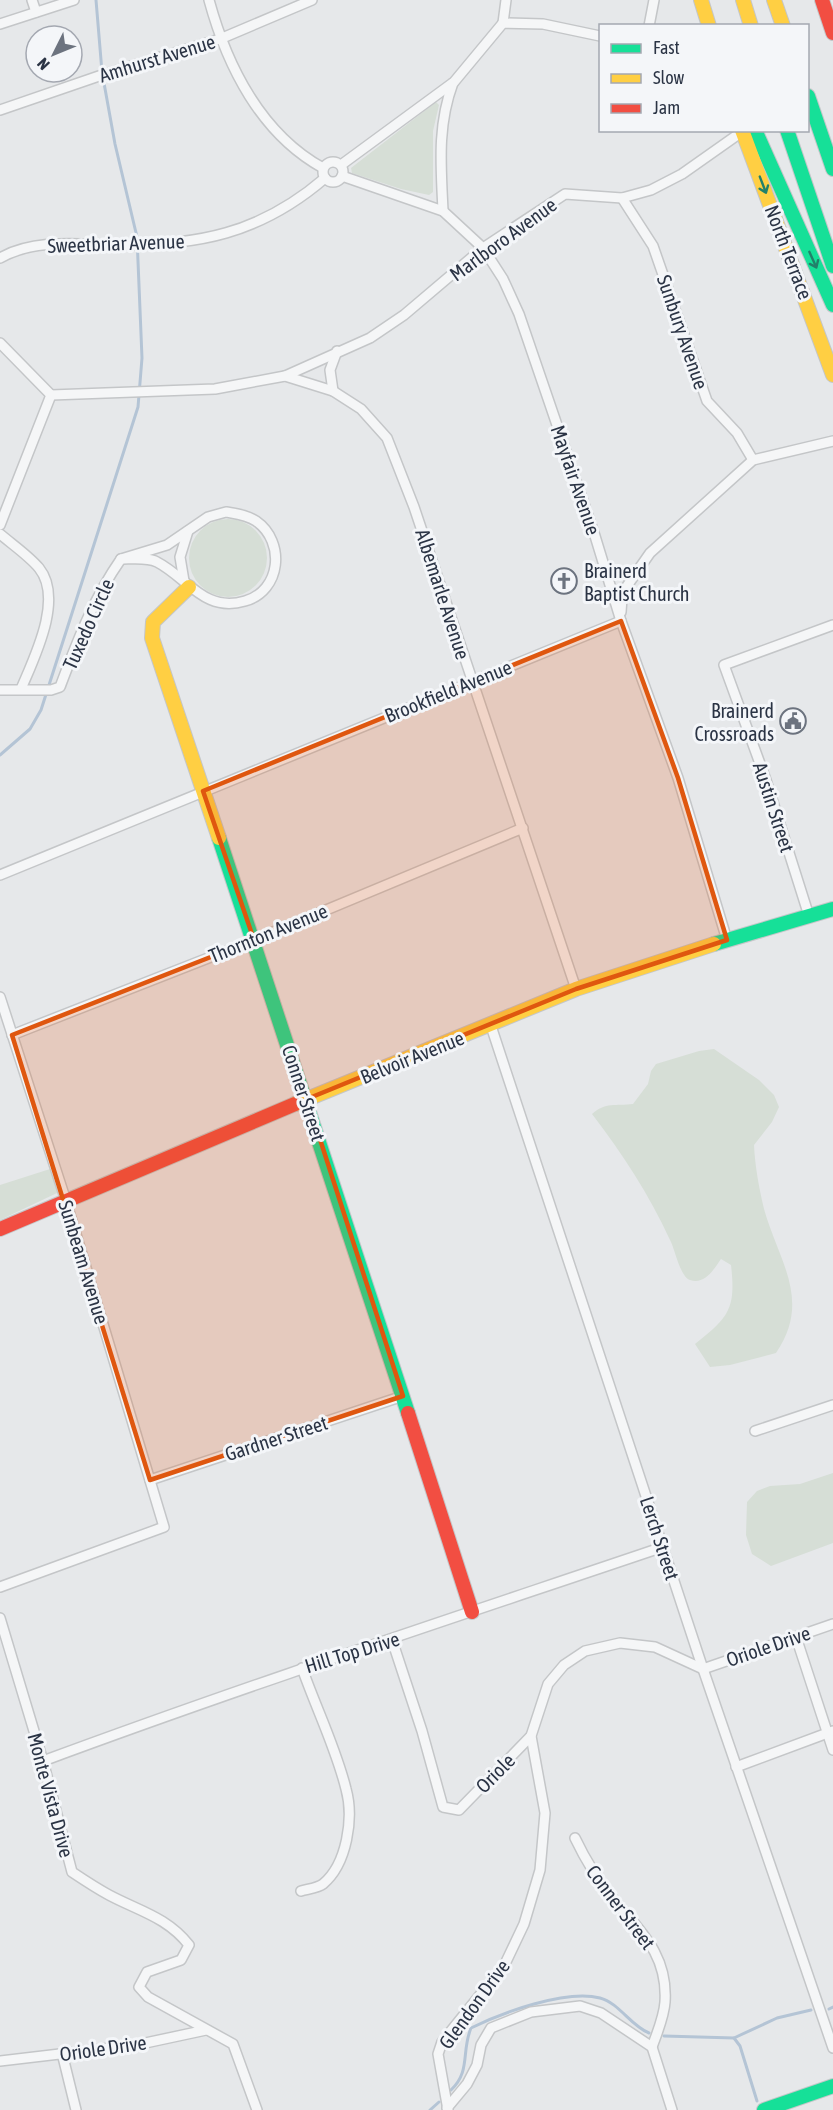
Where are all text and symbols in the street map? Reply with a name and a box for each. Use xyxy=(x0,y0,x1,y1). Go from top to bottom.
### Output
north arrow xyxy=(24,24,84,84)
legend xyxy=(599,24,809,132)
street label: Amhurst Avenue xyxy=(96,29,218,87)
text: Fast xyxy=(653,37,680,58)
text: N xyxy=(33,55,53,74)
text: Slow xyxy=(653,67,684,88)
text: Jam xyxy=(653,97,680,118)
one-way arrow xyxy=(758,175,769,194)
street label: Marlboro Avenue xyxy=(445,193,561,285)
street label: North Terrace xyxy=(761,202,817,302)
street label: Sweetbriar Avenue xyxy=(47,229,185,257)
one-way arrow xyxy=(808,251,819,269)
street label: Sunbury Avenue xyxy=(653,272,713,392)
street label: Mayfair Avenue xyxy=(547,422,605,538)
street label: Albemarle Avenue xyxy=(411,526,475,662)
place label: Brainerd Baptist Church xyxy=(584,559,690,605)
church icon: Brainerd Baptist Church xyxy=(549,566,579,596)
street label: Tuxedo Circle xyxy=(58,575,118,673)
street label: Brookfield Avenue xyxy=(381,655,515,727)
place label: Brainerd Crossroads xyxy=(694,699,774,745)
public building icon: Brainerd Crossroads xyxy=(778,706,808,736)
street label: Austin Street xyxy=(749,759,799,855)
street label: Thornton Avenue xyxy=(205,899,331,967)
street label: Belvoir Avenue xyxy=(357,1026,467,1088)
street label: Conner Street xyxy=(278,1042,330,1144)
street label: Sunbeam Avenue xyxy=(54,1197,114,1327)
street label: Gardner Street xyxy=(222,1411,330,1465)
street label: Lerch Street xyxy=(636,1493,684,1583)
street label: Oriole Drive xyxy=(723,1621,813,1671)
street label: Hill Top Drive xyxy=(302,1627,402,1677)
street label: Monte Vista Drive xyxy=(23,1730,79,1860)
street label: Oriole xyxy=(471,1749,519,1797)
street label: Conner Street xyxy=(582,1860,660,1954)
street label: Glendon Drive xyxy=(434,1955,514,2053)
street label: Oriole Drive xyxy=(58,2031,148,2065)

